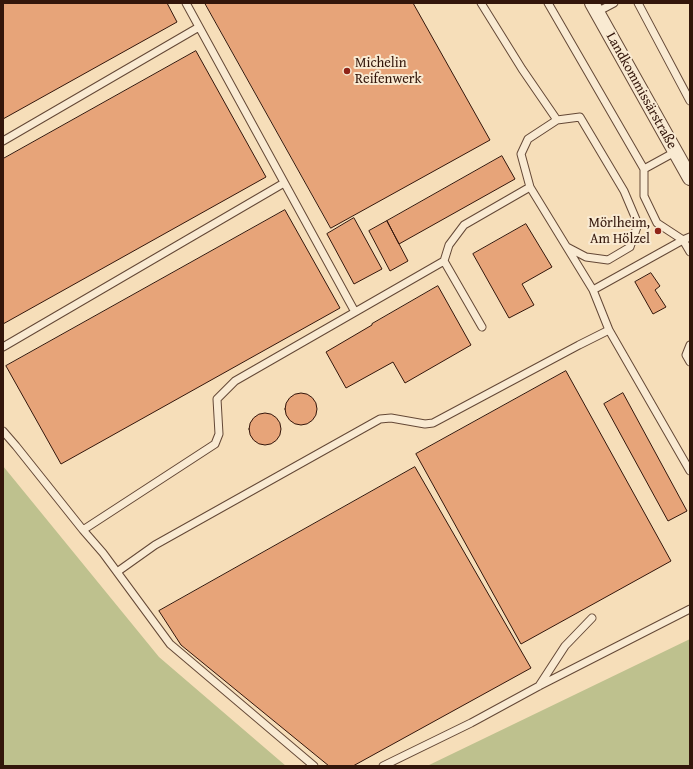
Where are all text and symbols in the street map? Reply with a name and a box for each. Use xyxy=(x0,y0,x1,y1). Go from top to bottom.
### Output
street label: Landkommissärstraße xyxy=(602,30,680,152)
place label: Michelin Reifenwerk xyxy=(355,55,422,88)
marker: Michelin Reifenwerk xyxy=(342,66,352,76)
place label: Mörlheim, Am Hölzel xyxy=(588,215,650,248)
marker: Mörlheim, Am Hölzel xyxy=(653,226,663,236)

